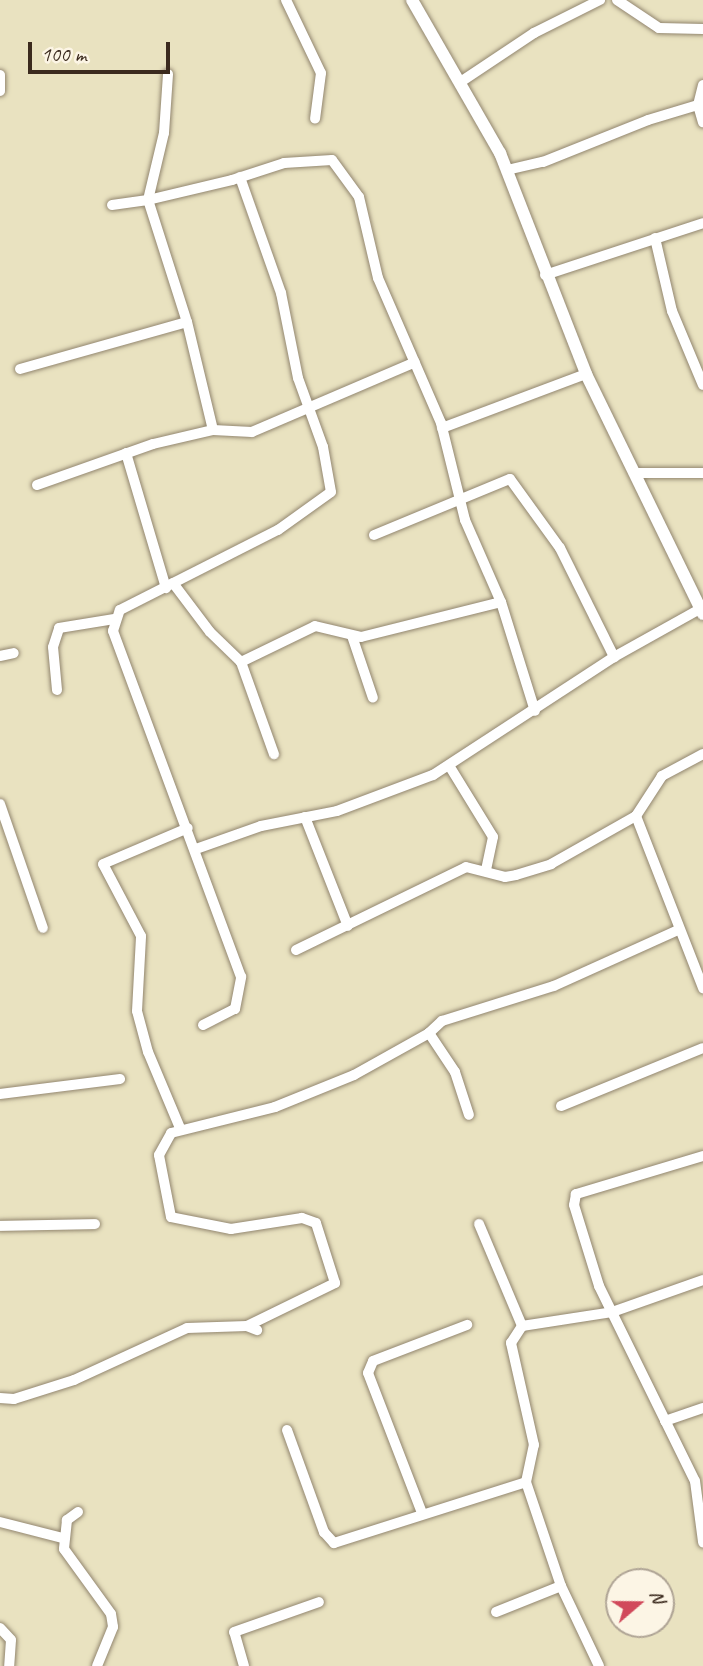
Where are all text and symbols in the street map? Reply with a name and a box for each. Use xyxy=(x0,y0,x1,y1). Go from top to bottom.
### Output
scale bar xyxy=(32,28,173,72)
text: 100 m xyxy=(41,41,86,67)
north arrow xyxy=(605,1568,675,1638)
text: N xyxy=(645,1587,671,1606)

